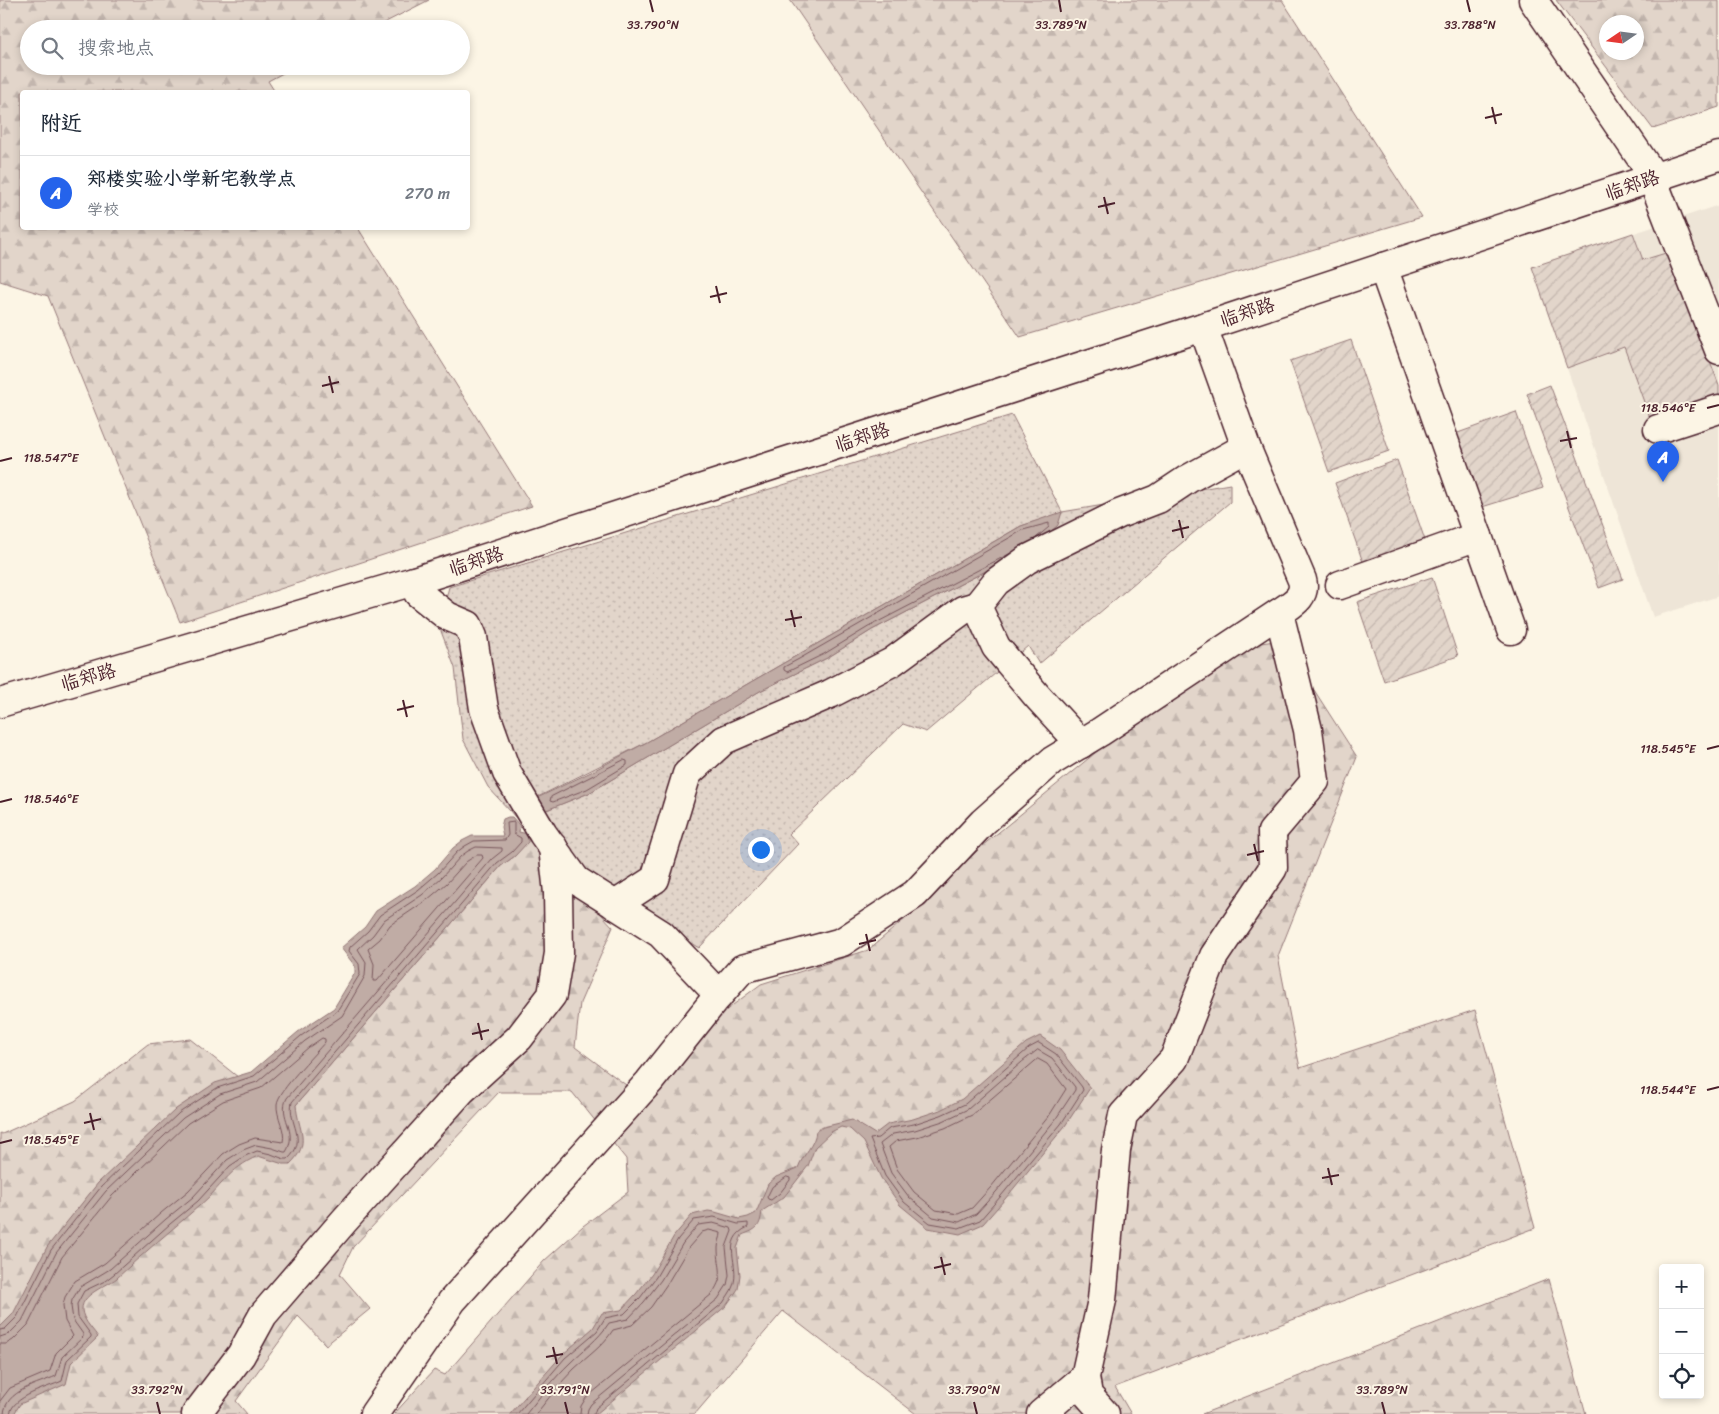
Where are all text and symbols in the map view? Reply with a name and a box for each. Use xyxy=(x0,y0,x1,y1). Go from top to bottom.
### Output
text: 33.790°N xyxy=(627,14,680,36)
text: 33.789°N xyxy=(1035,14,1088,36)
text: 33.788°N xyxy=(1444,14,1496,36)
north arrow xyxy=(1599,15,1644,60)
search box xyxy=(20,20,470,75)
text: 搜索地点 xyxy=(78,31,154,64)
icon: search xyxy=(38,34,66,62)
text: 附近 xyxy=(40,104,82,142)
street label: 临郑路 xyxy=(1600,160,1664,210)
text: 郑楼实验小学新宅教学点 xyxy=(87,162,296,195)
text: A xyxy=(51,179,61,208)
text: 270 m xyxy=(405,179,450,208)
text: 学校 xyxy=(87,195,119,224)
street label: 临郑路 xyxy=(1215,287,1279,337)
text: 118.546°E xyxy=(1641,397,1697,419)
street label: 临郑路 xyxy=(830,412,894,462)
pin: A xyxy=(1647,441,1679,482)
text: 118.547°E xyxy=(24,447,80,469)
street label: 临郑路 xyxy=(444,536,508,586)
street label: 临郑路 xyxy=(56,653,120,701)
text: 118.545°E xyxy=(1640,738,1697,760)
text: 118.546°E xyxy=(24,788,80,810)
your location xyxy=(748,837,774,863)
text: 118.544°E xyxy=(1640,1079,1697,1101)
text: 118.545°E xyxy=(23,1129,80,1151)
map controls xyxy=(1659,1264,1704,1399)
button: + xyxy=(1659,1264,1704,1309)
button: − xyxy=(1659,1309,1704,1354)
button: locate xyxy=(1659,1354,1704,1399)
text: 33.792°N xyxy=(131,1379,183,1401)
text: 33.791°N xyxy=(540,1379,590,1401)
text: 33.790°N xyxy=(948,1379,1001,1401)
text: 33.789°N xyxy=(1356,1379,1409,1401)

